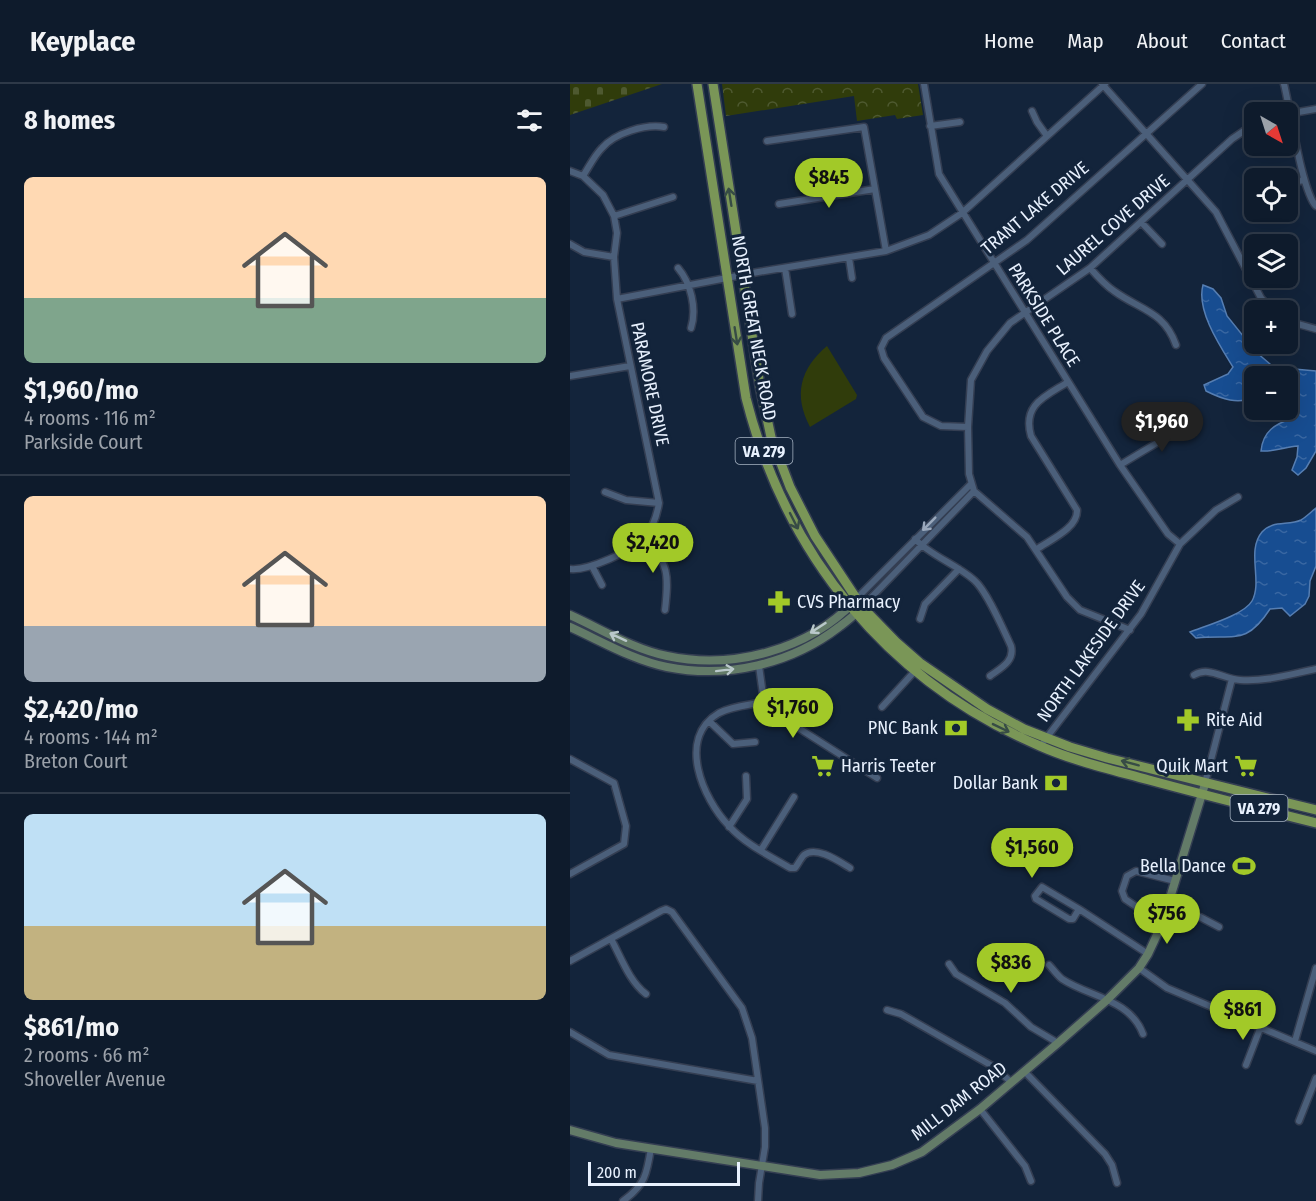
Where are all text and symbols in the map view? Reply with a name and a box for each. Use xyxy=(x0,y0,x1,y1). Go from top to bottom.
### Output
text: Keyplace xyxy=(30,25,136,58)
text: Home xyxy=(984,28,1034,54)
text: Map xyxy=(1067,28,1104,54)
text: About xyxy=(1137,28,1188,54)
text: Contact xyxy=(1221,28,1286,54)
north arrow xyxy=(1244,102,1298,156)
map controls xyxy=(1244,102,1298,420)
icon: filters xyxy=(513,104,546,137)
text: 8 homes xyxy=(24,105,115,136)
street label: TRANT LAKE DRIVE xyxy=(977,157,1093,259)
pin: $845 xyxy=(793,158,865,209)
text: $845 xyxy=(809,165,849,189)
button: locate xyxy=(1244,168,1298,222)
street label: LAUREL COVE DRIVE xyxy=(1052,170,1174,280)
one-way arrow xyxy=(724,187,735,207)
icon: home xyxy=(231,216,339,324)
street label: NORTH GREAT NECK ROAD xyxy=(727,234,781,422)
button: layers xyxy=(1244,234,1298,288)
street label: PARKSIDE PLACE xyxy=(1003,259,1085,371)
button: + xyxy=(1244,300,1298,354)
street label: PARAMORE DRIVE xyxy=(626,320,674,448)
one-way arrow xyxy=(731,325,742,345)
button: − xyxy=(1244,366,1298,420)
text: $1,960/mo xyxy=(24,375,139,406)
pin: $1,960 xyxy=(1113,402,1211,453)
text: 4 rooms · 116 m² xyxy=(24,406,156,430)
text: $1,960 xyxy=(1135,409,1189,433)
text: Parkside Court xyxy=(24,430,143,454)
road number: VA 279 xyxy=(736,438,792,464)
one-way arrow xyxy=(788,511,800,529)
one-way arrow xyxy=(921,517,936,532)
pin: $2,420 xyxy=(604,523,702,574)
text: $2,420 xyxy=(626,530,680,554)
icon: home xyxy=(231,535,339,643)
street label: NORTH LAKESIDE DRIVE xyxy=(1032,576,1150,726)
pharmacy icon: CVS Pharmacy xyxy=(766,589,792,615)
place label: CVS Pharmacy xyxy=(797,591,900,613)
one-way arrow xyxy=(810,623,827,635)
one-way arrow xyxy=(610,631,628,643)
one-way arrow xyxy=(715,664,735,675)
pin: $1,760 xyxy=(744,688,842,739)
text: $2,420/mo xyxy=(24,694,138,725)
text: $1,760 xyxy=(767,695,819,719)
pharmacy icon: Rite Aid xyxy=(1175,707,1201,733)
place label: Rite Aid xyxy=(1206,709,1263,731)
bank icon: PNC Bank xyxy=(943,715,969,741)
place label: PNC Bank xyxy=(868,717,939,739)
one-way arrow xyxy=(991,722,1009,734)
text: 4 rooms · 144 m² xyxy=(24,725,158,749)
text: Breton Court xyxy=(24,749,128,773)
supermarket icon: Harris Teeter xyxy=(810,753,836,779)
supermarket icon: Quik Mart xyxy=(1233,753,1259,779)
place label: Harris Teeter xyxy=(841,755,936,777)
place label: Quik Mart xyxy=(1156,755,1228,777)
one-way arrow xyxy=(1121,757,1140,769)
bank icon: Dollar Bank xyxy=(1043,770,1069,796)
place label: Dollar Bank xyxy=(953,772,1039,794)
road number: VA 279 xyxy=(1230,795,1288,821)
pin: $1,560 xyxy=(983,828,1081,879)
text: $1,560 xyxy=(1005,835,1059,859)
icon: home xyxy=(231,853,339,961)
sports icon: Bella Dance xyxy=(1231,853,1257,879)
place label: Bella Dance xyxy=(1140,855,1226,877)
pin: $756 xyxy=(1131,894,1203,945)
text: $756 xyxy=(1148,901,1186,925)
pin: $836 xyxy=(975,943,1047,994)
text: $836 xyxy=(991,950,1031,974)
pin: $861 xyxy=(1207,990,1279,1041)
text: $861 xyxy=(1224,997,1262,1021)
text: $861/mo xyxy=(24,1012,119,1043)
text: 2 rooms · 66 m² xyxy=(24,1043,150,1067)
street label: MILL DAM ROAD xyxy=(907,1057,1011,1145)
text: Shoveller Avenue xyxy=(24,1067,166,1091)
scale bar xyxy=(588,1159,740,1186)
text: 200 m xyxy=(597,1163,637,1182)

